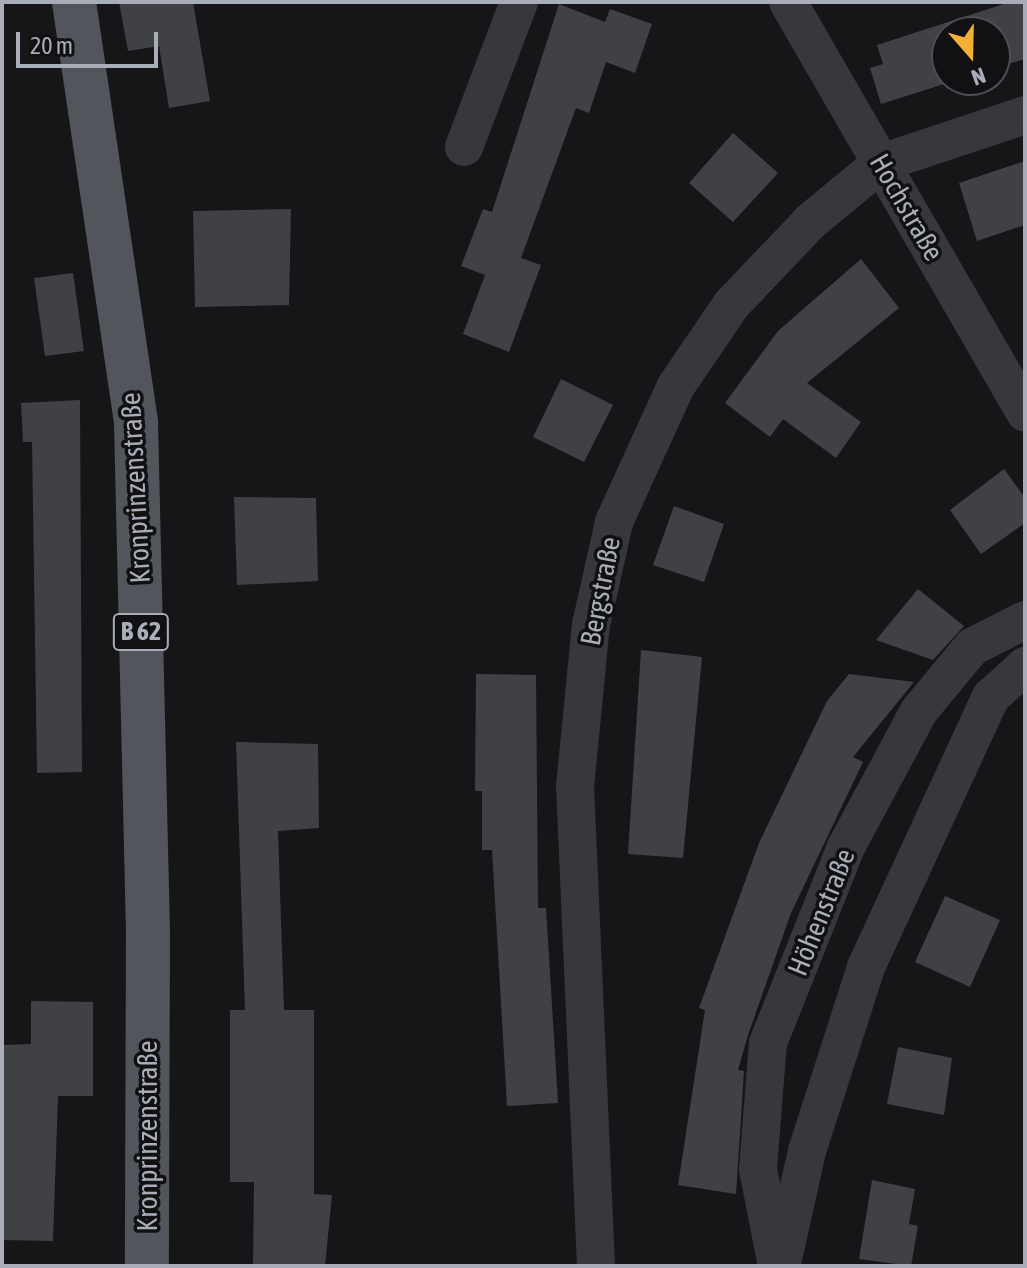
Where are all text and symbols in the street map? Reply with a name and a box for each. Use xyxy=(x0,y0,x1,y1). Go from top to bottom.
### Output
scale bar xyxy=(20,16,162,66)
north arrow xyxy=(931,16,1011,96)
text: 20 m xyxy=(30,32,73,59)
text: N xyxy=(968,62,989,91)
street label: Hochstraße xyxy=(863,148,951,266)
street label: Kronprinzenstraße xyxy=(113,392,157,584)
street label: Bergstraße xyxy=(573,534,627,648)
road number: B 62 xyxy=(111,610,171,654)
street label: Höhenstraße xyxy=(780,844,862,980)
street label: Kronprinzenstraße xyxy=(130,1041,164,1231)

